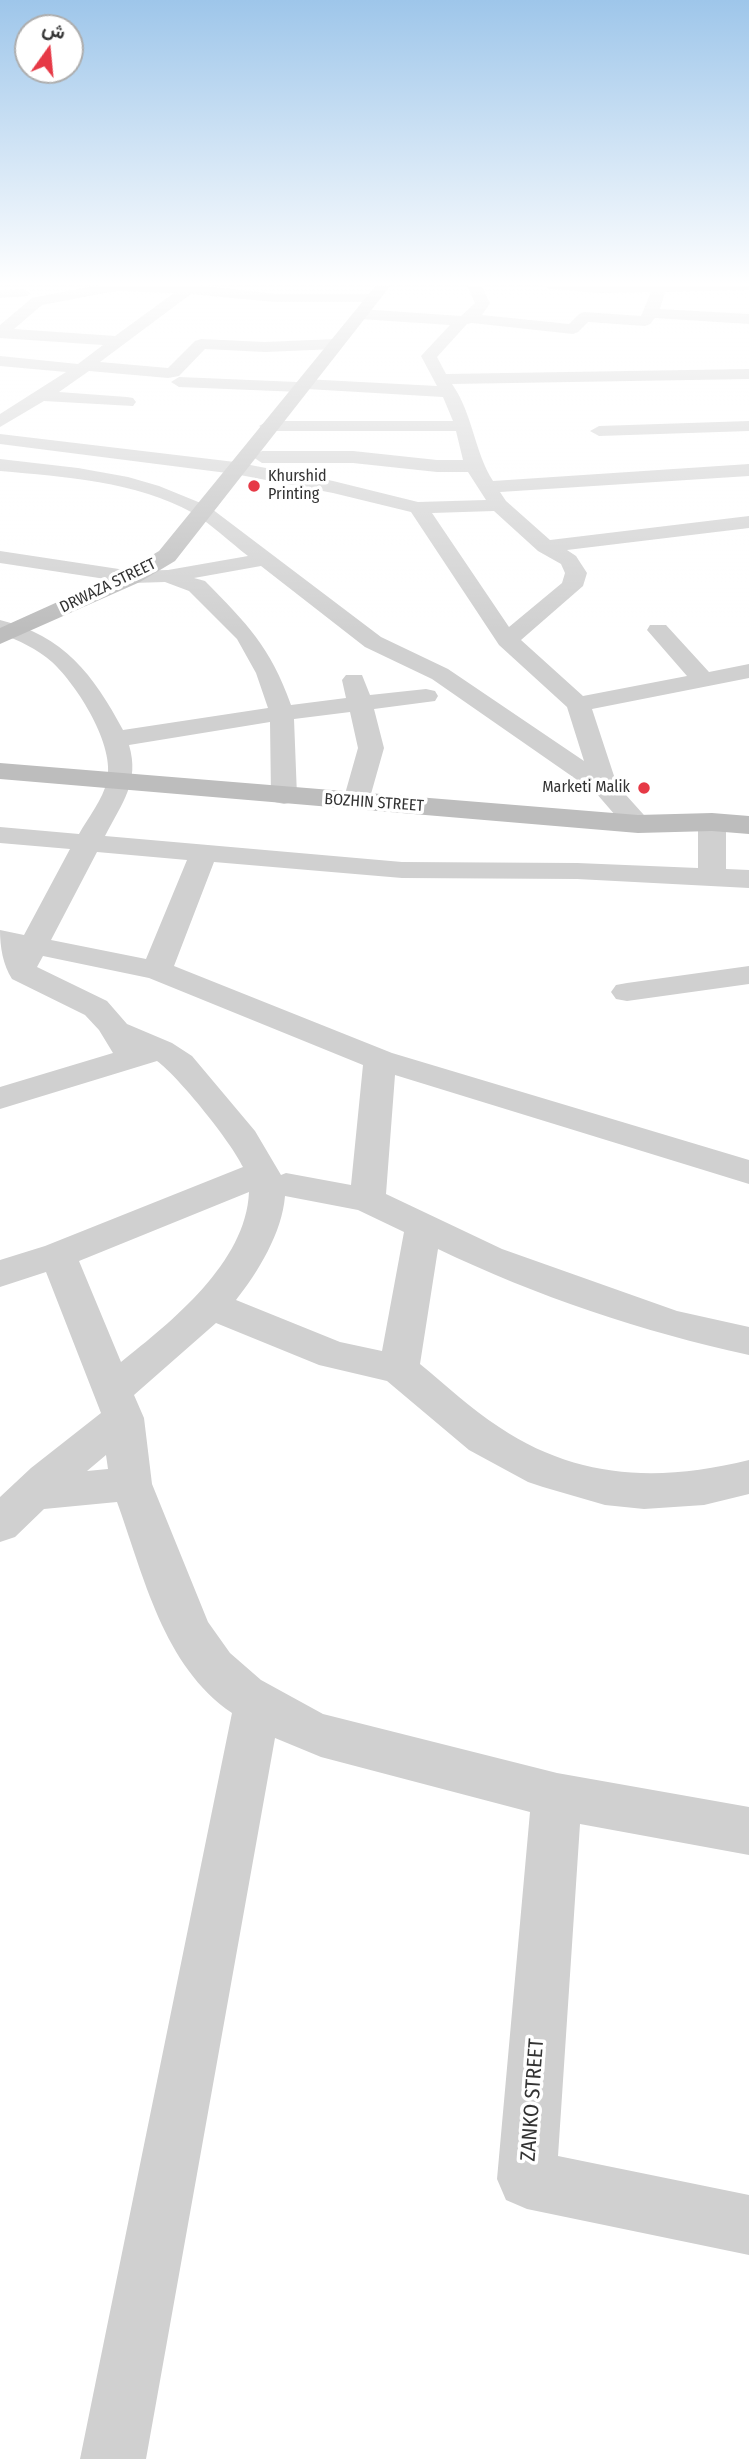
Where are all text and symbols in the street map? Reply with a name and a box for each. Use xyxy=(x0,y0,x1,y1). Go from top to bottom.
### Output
north arrow xyxy=(14,14,84,84)
text: ش xyxy=(40,16,68,44)
place label: Khurshid Printing xyxy=(268,467,326,505)
marker: Khurshid Printing xyxy=(246,478,262,494)
street label: DRWAZA STREET xyxy=(57,555,159,617)
place label: Marketi Malik xyxy=(542,778,630,798)
marker: Marketi Malik xyxy=(636,780,652,796)
street label: BOZHIN STREET xyxy=(324,790,424,816)
street label: ZANKO STREET xyxy=(516,2038,550,2162)

